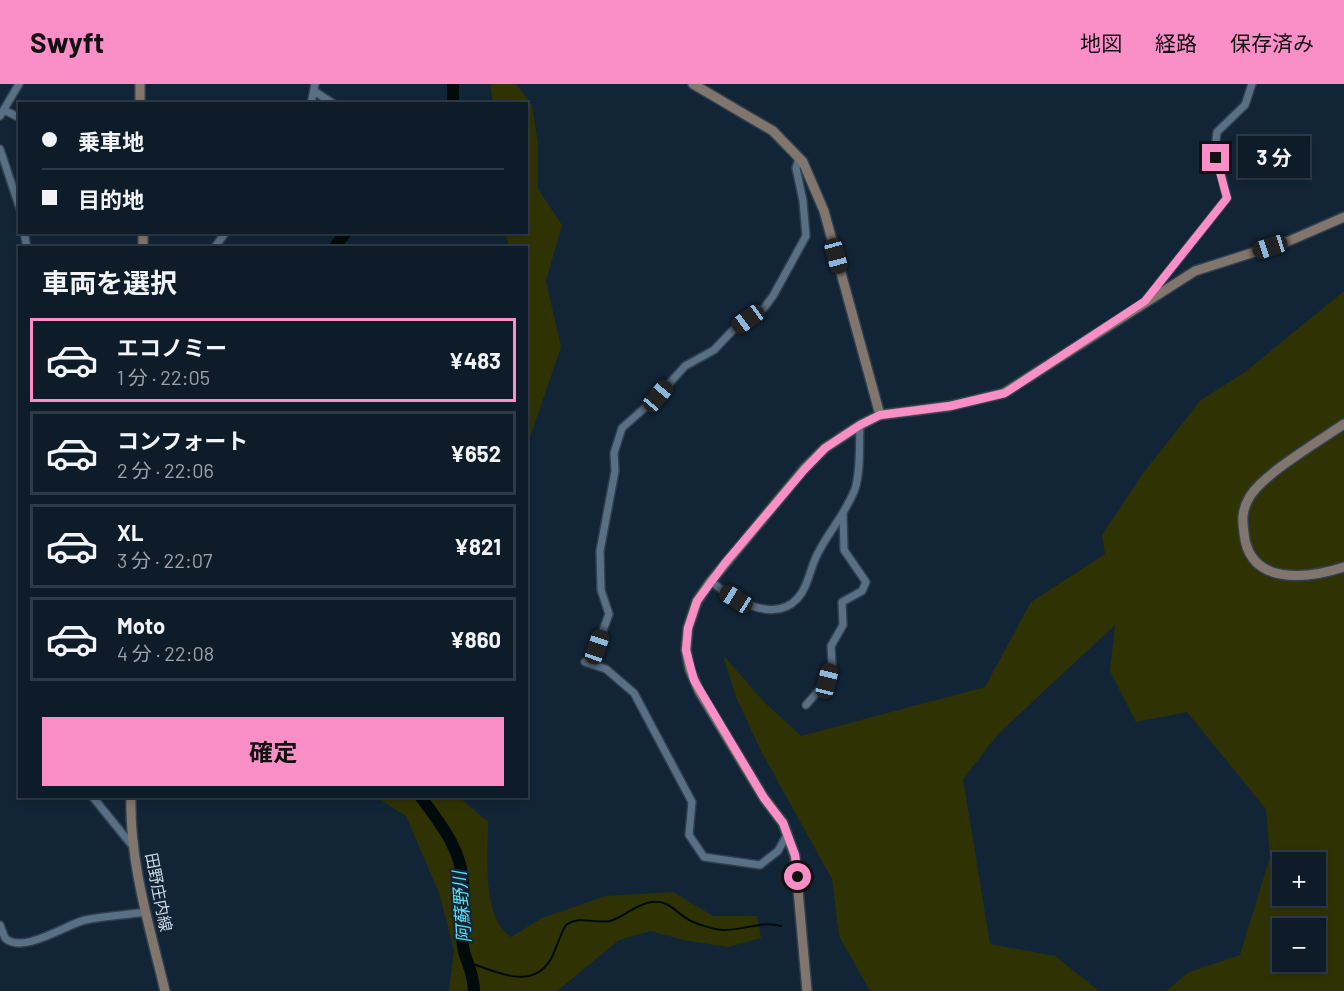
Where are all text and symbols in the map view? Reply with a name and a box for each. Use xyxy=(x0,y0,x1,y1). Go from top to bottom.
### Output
text: Swyft xyxy=(30,25,104,59)
text: 地図 xyxy=(1080,30,1122,55)
text: 経路 xyxy=(1155,30,1197,55)
text: 保存済み xyxy=(1230,30,1314,55)
text: 乗車地 xyxy=(78,128,144,154)
callout: 3 分 xyxy=(1237,137,1309,179)
route end xyxy=(1202,144,1229,171)
text: 3 分 xyxy=(1257,145,1291,169)
text: 目的地 xyxy=(78,186,144,212)
car xyxy=(1250,233,1290,261)
car xyxy=(823,236,849,276)
text: 車両を選択 xyxy=(42,266,177,298)
car xyxy=(728,301,768,337)
icon: car xyxy=(45,333,99,387)
text: エコノミー xyxy=(117,334,227,360)
text: ¥483 xyxy=(449,347,501,373)
text: 1 分 · 22:05 xyxy=(117,365,210,389)
car xyxy=(640,376,676,416)
icon: car xyxy=(45,426,99,480)
text: コンフォート xyxy=(117,427,248,453)
text: ¥652 xyxy=(450,440,501,466)
text: 2 分 · 22:06 xyxy=(117,458,214,482)
icon: car xyxy=(45,519,99,573)
text: XL xyxy=(117,519,143,545)
text: ¥821 xyxy=(454,533,501,559)
text: 3 分 · 22:07 xyxy=(117,548,212,572)
car xyxy=(716,582,756,616)
icon: car xyxy=(45,612,99,666)
text: Moto xyxy=(117,612,165,638)
text: ¥860 xyxy=(450,626,501,652)
car xyxy=(583,627,611,667)
text: 4 分 · 22:08 xyxy=(117,641,214,665)
car xyxy=(814,661,840,701)
button: 確定 xyxy=(42,717,504,786)
street label: 田野庄内線 xyxy=(143,851,176,933)
map controls xyxy=(1272,852,1326,972)
button: + xyxy=(1272,852,1326,906)
route start xyxy=(784,863,811,890)
water label: 阿蘇野川 xyxy=(447,868,474,944)
button: − xyxy=(1272,918,1326,972)

